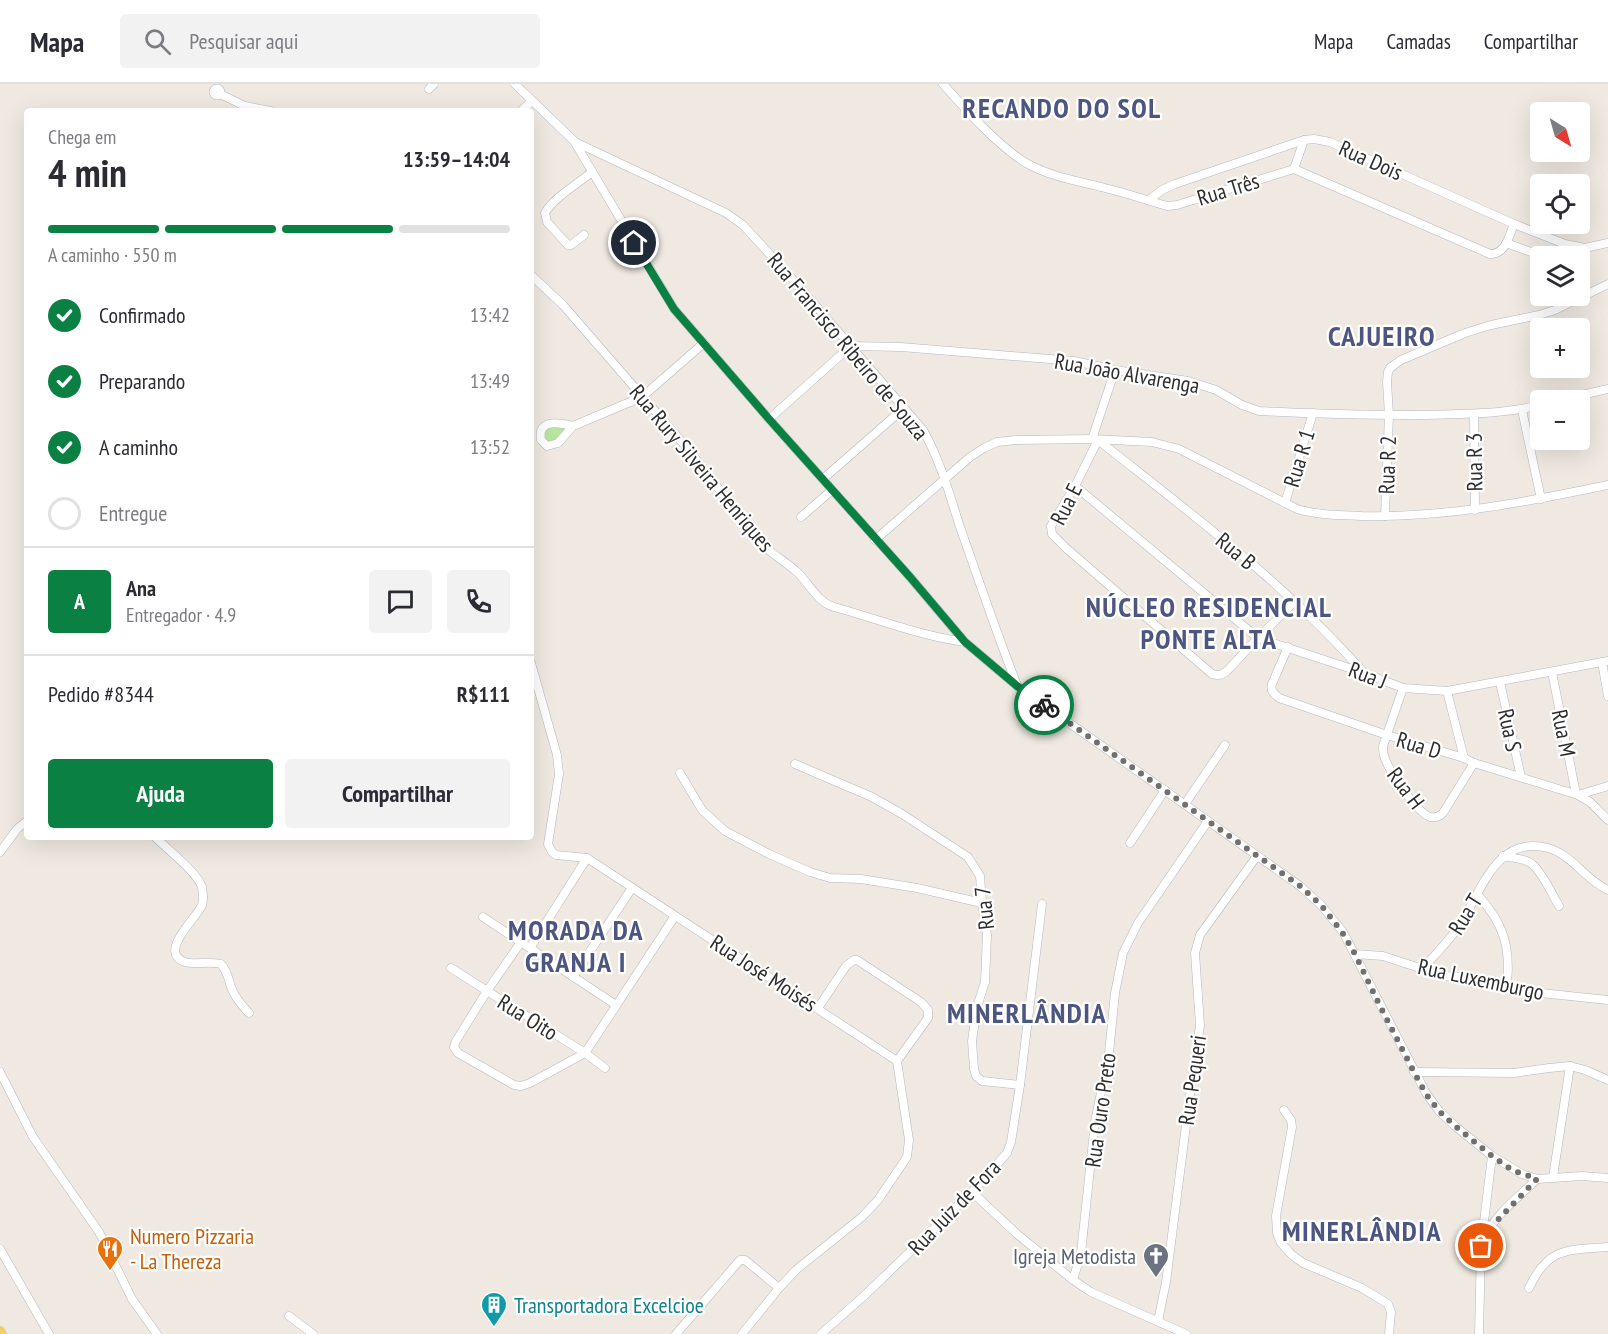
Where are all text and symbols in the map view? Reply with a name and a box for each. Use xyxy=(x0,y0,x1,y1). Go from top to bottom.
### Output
search box xyxy=(120,14,540,68)
text: Mapa xyxy=(30,23,84,60)
icon: search xyxy=(141,25,174,58)
text: Pesquisar aqui xyxy=(189,27,298,55)
text: Mapa xyxy=(1314,28,1353,55)
text: Camadas xyxy=(1386,28,1451,55)
text: Compartilhar xyxy=(1484,28,1578,55)
district label: RECANDO DO SOL xyxy=(962,89,1162,126)
north arrow xyxy=(1530,102,1590,162)
map controls xyxy=(1530,102,1590,450)
text: Chega em xyxy=(48,124,116,150)
street label: Rua Dois xyxy=(1335,134,1407,186)
text: 13:59–14:04 xyxy=(403,145,510,173)
text: 4 min xyxy=(48,147,127,198)
street label: Rua Três xyxy=(1194,166,1262,212)
button: locate xyxy=(1530,174,1590,234)
pin xyxy=(608,217,659,268)
icon: home xyxy=(617,226,650,259)
text: A caminho · 550 m xyxy=(48,242,177,268)
button: layers xyxy=(1530,246,1590,306)
street label: Rua Francisco Ribeiro de Souza xyxy=(761,247,935,445)
icon: check xyxy=(48,299,81,332)
text: Confirmado xyxy=(99,301,185,329)
text: 13:42 xyxy=(470,302,510,328)
district label: CAJUEIRO xyxy=(1328,317,1436,354)
button: + xyxy=(1530,318,1590,378)
street label: Rua João Alvarenga xyxy=(1052,346,1202,400)
icon: check xyxy=(48,365,81,398)
text: Preparando xyxy=(99,367,185,395)
text: 13:49 xyxy=(470,368,510,394)
street label: Rua Rury Silveira Henriques xyxy=(624,379,780,557)
button: − xyxy=(1530,390,1590,450)
street label: Rua R 1 xyxy=(1277,426,1321,490)
icon: check xyxy=(48,431,81,464)
street label: Rua R 3 xyxy=(1459,432,1489,492)
text: A caminho xyxy=(99,433,178,461)
text: 13:52 xyxy=(470,434,510,460)
street label: Rua R 2 xyxy=(1372,435,1402,495)
street label: Rua E xyxy=(1044,478,1088,530)
text: Entregue xyxy=(99,499,167,527)
street label: Rua B xyxy=(1210,526,1262,576)
button: chat xyxy=(369,570,432,633)
button: phone xyxy=(447,570,510,633)
text: Ana xyxy=(126,574,156,602)
text: A xyxy=(74,587,85,615)
district label: NÚCLEO RESIDENCIAL PONTE ALTA xyxy=(1086,588,1332,657)
text: Entregador · 4.9 xyxy=(126,602,236,628)
street label: Rua J xyxy=(1345,655,1391,695)
courier xyxy=(1014,675,1074,735)
text: Pedido #8344 xyxy=(48,680,154,708)
text: R$111 xyxy=(457,680,510,708)
icon: bike xyxy=(1028,689,1061,722)
street label: Rua S xyxy=(1492,706,1528,754)
street label: Rua M xyxy=(1546,707,1582,759)
street label: Rua D xyxy=(1393,725,1445,765)
button: Ajuda xyxy=(48,759,273,828)
button: Compartilhar xyxy=(285,759,510,828)
street label: Rua H xyxy=(1381,761,1431,815)
street label: Rua 7 xyxy=(968,885,1000,931)
street label: Rua T xyxy=(1442,888,1488,940)
district label: MORADA DA GRANJA I xyxy=(508,911,644,980)
street label: Rua José Moisés xyxy=(705,928,823,1018)
street label: Rua Luxemburgo xyxy=(1415,952,1547,1006)
street label: Rua Oito xyxy=(493,988,563,1046)
district label: MINERLÂNDIA xyxy=(947,994,1107,1031)
street label: Rua Pequeri xyxy=(1172,1033,1212,1127)
street label: Rua Ouro Preto xyxy=(1078,1051,1122,1169)
street label: Rua Juiz de Fora xyxy=(902,1153,1006,1261)
district label: MINERLÂNDIA xyxy=(1282,1212,1442,1249)
pin xyxy=(1455,1220,1506,1271)
place label: Numero Pizzaria - La Thereza xyxy=(130,1222,254,1275)
icon: bag xyxy=(1464,1229,1497,1262)
restaurant icon: Numero Pizzaria - La Thereza xyxy=(95,1234,125,1272)
church icon: Igreja Metodista xyxy=(1141,1241,1171,1279)
place label: Igreja Metodista xyxy=(1013,1242,1136,1270)
building icon: Transportadora Excelcioe xyxy=(479,1290,509,1328)
place label: Transportadora Excelcioe xyxy=(514,1291,704,1319)

